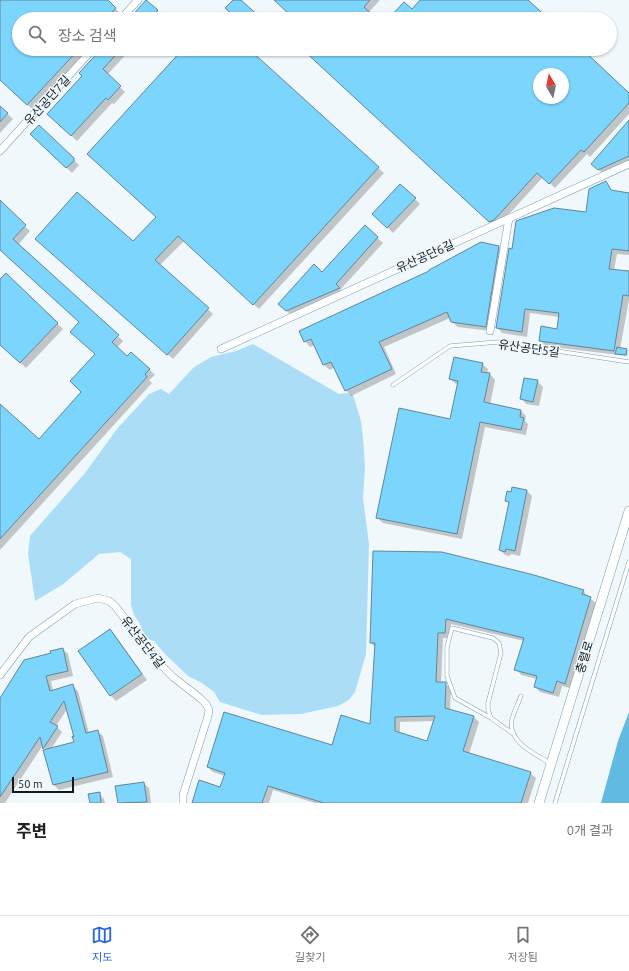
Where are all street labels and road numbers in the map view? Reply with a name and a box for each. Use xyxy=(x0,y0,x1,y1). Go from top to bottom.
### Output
street label: 유산공단7길 xyxy=(21,73,73,127)
street label: 유산공단6길 xyxy=(394,237,456,275)
street label: 유산공단5길 xyxy=(497,337,561,359)
street label: 유산공단4길 xyxy=(119,614,167,670)
street label: 충렬로 xyxy=(573,639,595,675)

